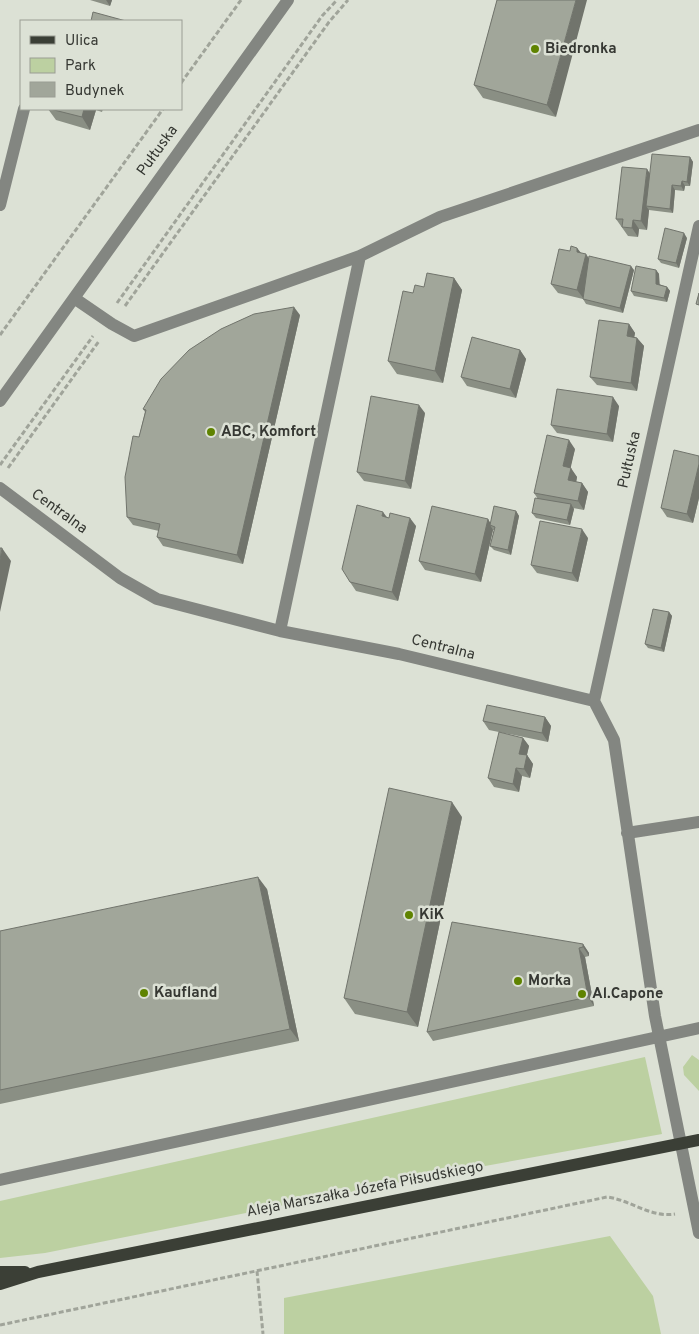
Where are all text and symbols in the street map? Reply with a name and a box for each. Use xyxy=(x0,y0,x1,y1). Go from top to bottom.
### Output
legend xyxy=(20,20,182,110)
text: Ulica xyxy=(65,32,98,51)
place label: Biedronka xyxy=(545,40,617,59)
marker: Biedronka xyxy=(529,43,541,55)
text: Park xyxy=(65,57,96,76)
text: Budynek xyxy=(65,82,124,101)
street label: Pułtuska xyxy=(133,122,183,180)
place label: ABC, Komfort xyxy=(221,423,316,442)
marker: ABC, Komfort xyxy=(205,426,217,438)
street label: Pułtuska xyxy=(614,430,646,490)
street label: Centralna xyxy=(27,485,91,539)
street label: Centralna xyxy=(409,631,477,665)
place label: KiK xyxy=(419,906,445,925)
marker: KiK xyxy=(403,909,415,921)
place label: Morka xyxy=(528,972,571,991)
marker: Morka xyxy=(512,975,524,987)
place label: Kaufland xyxy=(154,984,217,1003)
place label: Al.Capone xyxy=(592,985,663,1004)
marker: Kaufland xyxy=(138,987,150,999)
marker: Al.Capone xyxy=(576,988,588,1000)
street label: Aleja Marszałka Józefa Piłsudskiego xyxy=(245,1158,485,1222)

